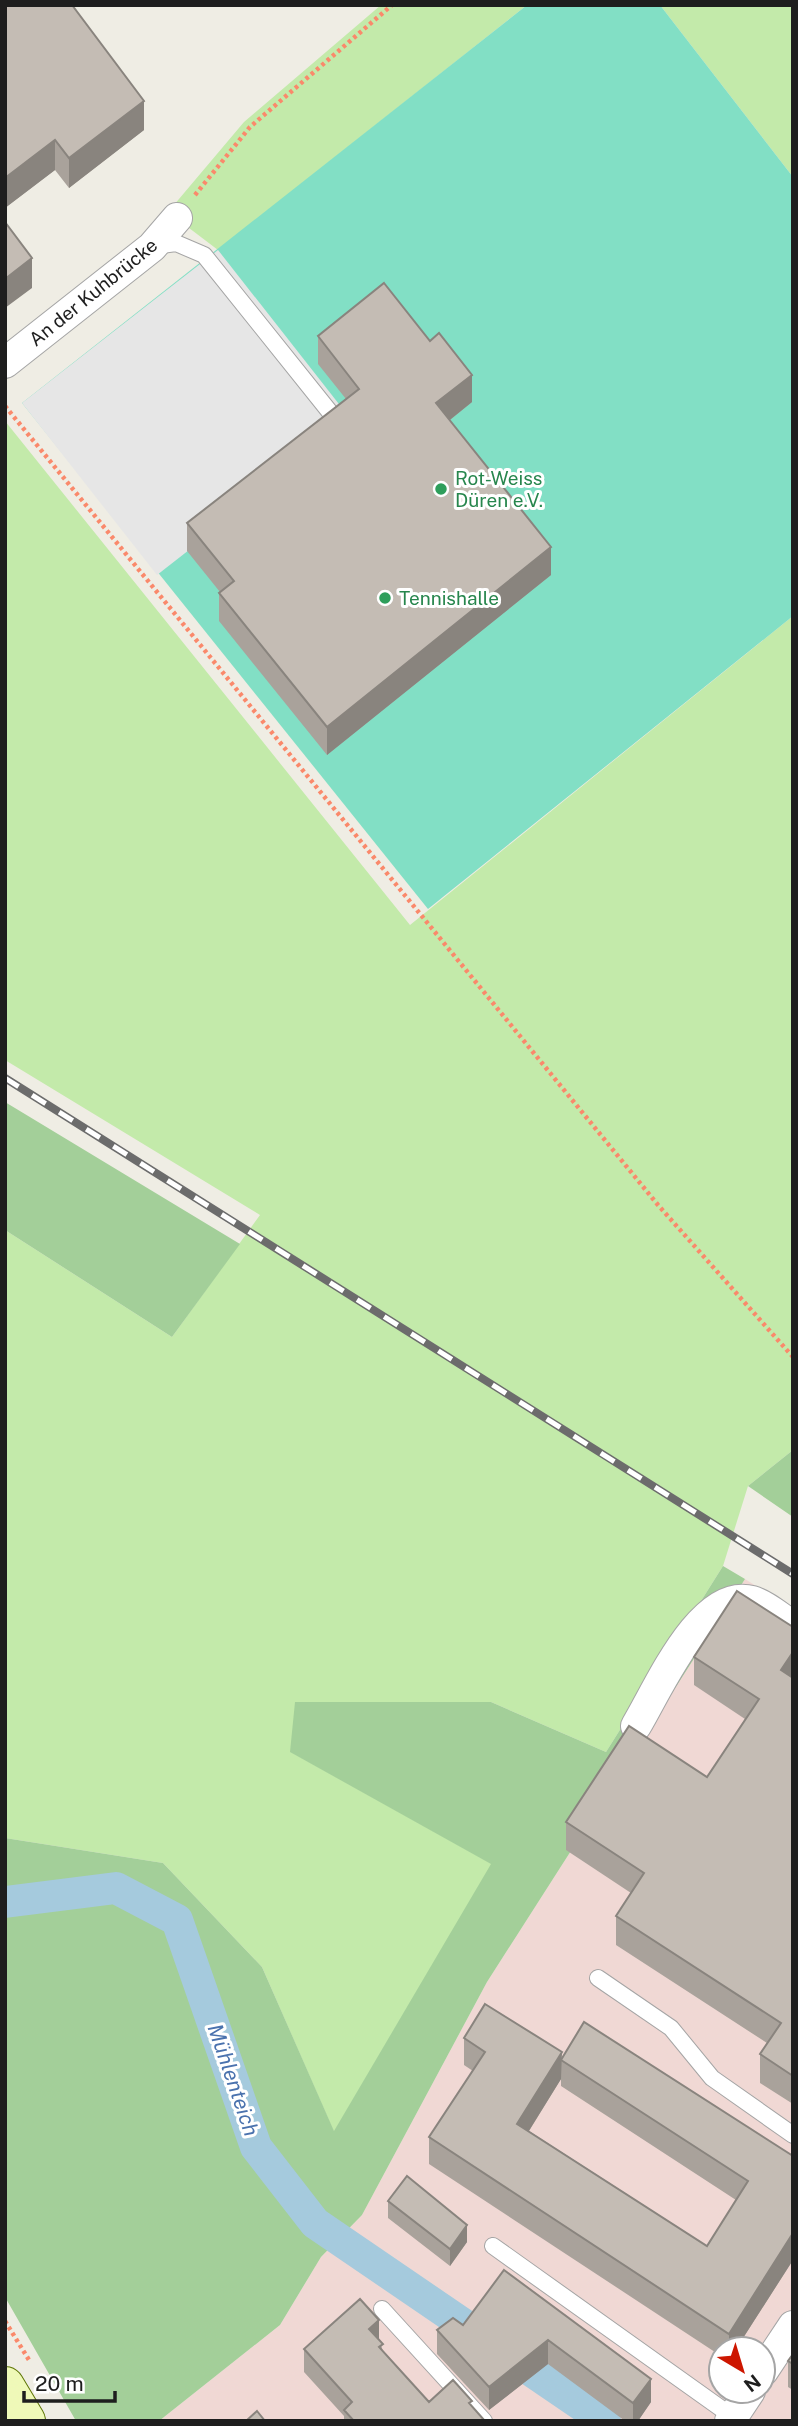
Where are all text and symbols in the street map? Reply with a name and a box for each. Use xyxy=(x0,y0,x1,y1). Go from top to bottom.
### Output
street label: An der Kuhbrücke xyxy=(25,234,161,350)
place label: Rot-Weiss Düren e.V. xyxy=(455,467,543,511)
marker: Rot-Weiss Düren e.V. xyxy=(433,481,449,497)
place label: Tennishalle xyxy=(399,587,499,609)
marker: Tennishalle xyxy=(377,590,393,606)
water label: Mühlenteich xyxy=(203,2020,264,2139)
north arrow xyxy=(707,2335,777,2405)
scale bar xyxy=(24,2360,116,2404)
text: N xyxy=(740,2370,765,2397)
text: 20 m xyxy=(35,2371,84,2396)

